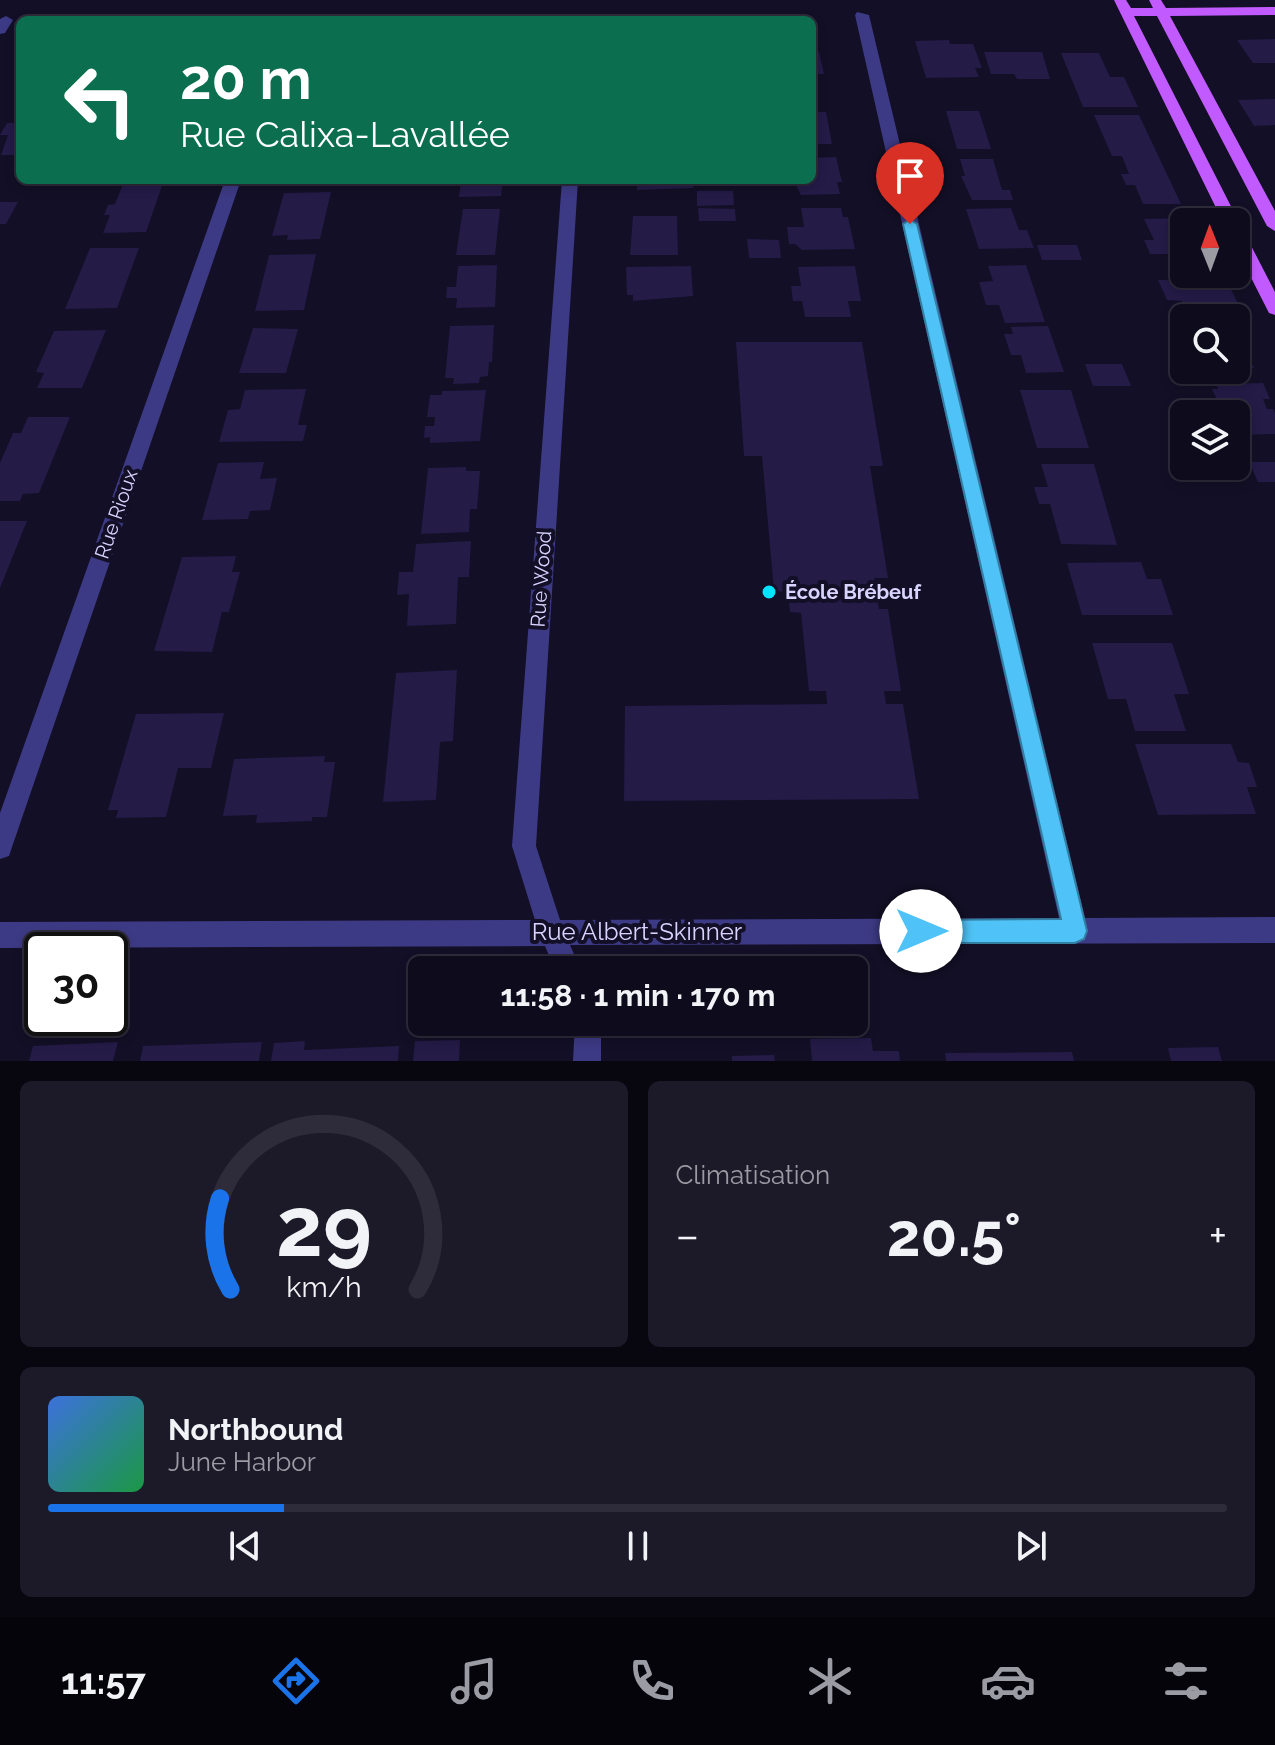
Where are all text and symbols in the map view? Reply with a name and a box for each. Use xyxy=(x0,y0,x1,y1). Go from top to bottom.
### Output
text: 20 m xyxy=(180,46,312,112)
icon: left xyxy=(48,48,152,152)
text: Rue Calixa-Lavallée xyxy=(180,113,510,155)
pin xyxy=(876,142,944,224)
icon: arrive xyxy=(888,154,932,198)
north arrow xyxy=(1170,208,1250,288)
map controls xyxy=(1170,208,1250,480)
button: search xyxy=(1170,304,1250,384)
button: layers xyxy=(1170,400,1250,480)
street label: Rue Rioux xyxy=(90,466,142,562)
street label: Rue Wood xyxy=(526,530,556,628)
place label: École Brébeuf xyxy=(785,580,921,604)
marker: École Brébeuf xyxy=(760,583,778,601)
position arrow xyxy=(879,889,963,973)
street label: Rue Albert-Skinner xyxy=(532,917,743,946)
speed limit sign: 30 xyxy=(24,932,128,1036)
text: 11:58 · 1 min · 170 m xyxy=(500,978,776,1013)
text: Climatisation xyxy=(676,1160,830,1190)
text: 29 xyxy=(276,1178,372,1275)
text: 20.5° xyxy=(887,1200,1021,1270)
text: − xyxy=(676,1210,699,1261)
text: + xyxy=(1209,1210,1227,1261)
text: km/h xyxy=(286,1270,361,1304)
text: Northbound xyxy=(168,1412,343,1447)
text: June Harbor xyxy=(168,1447,316,1477)
icon: previous xyxy=(223,1524,267,1568)
icon: pause xyxy=(616,1524,660,1568)
icon: next xyxy=(1009,1524,1053,1568)
icon: directions xyxy=(268,1653,324,1709)
icon: music xyxy=(446,1653,502,1709)
icon: phone xyxy=(624,1653,680,1709)
icon: climate xyxy=(802,1653,858,1709)
icon: car xyxy=(980,1653,1036,1709)
icon: filters xyxy=(1158,1653,1214,1709)
text: 11:57 xyxy=(61,1660,146,1702)

